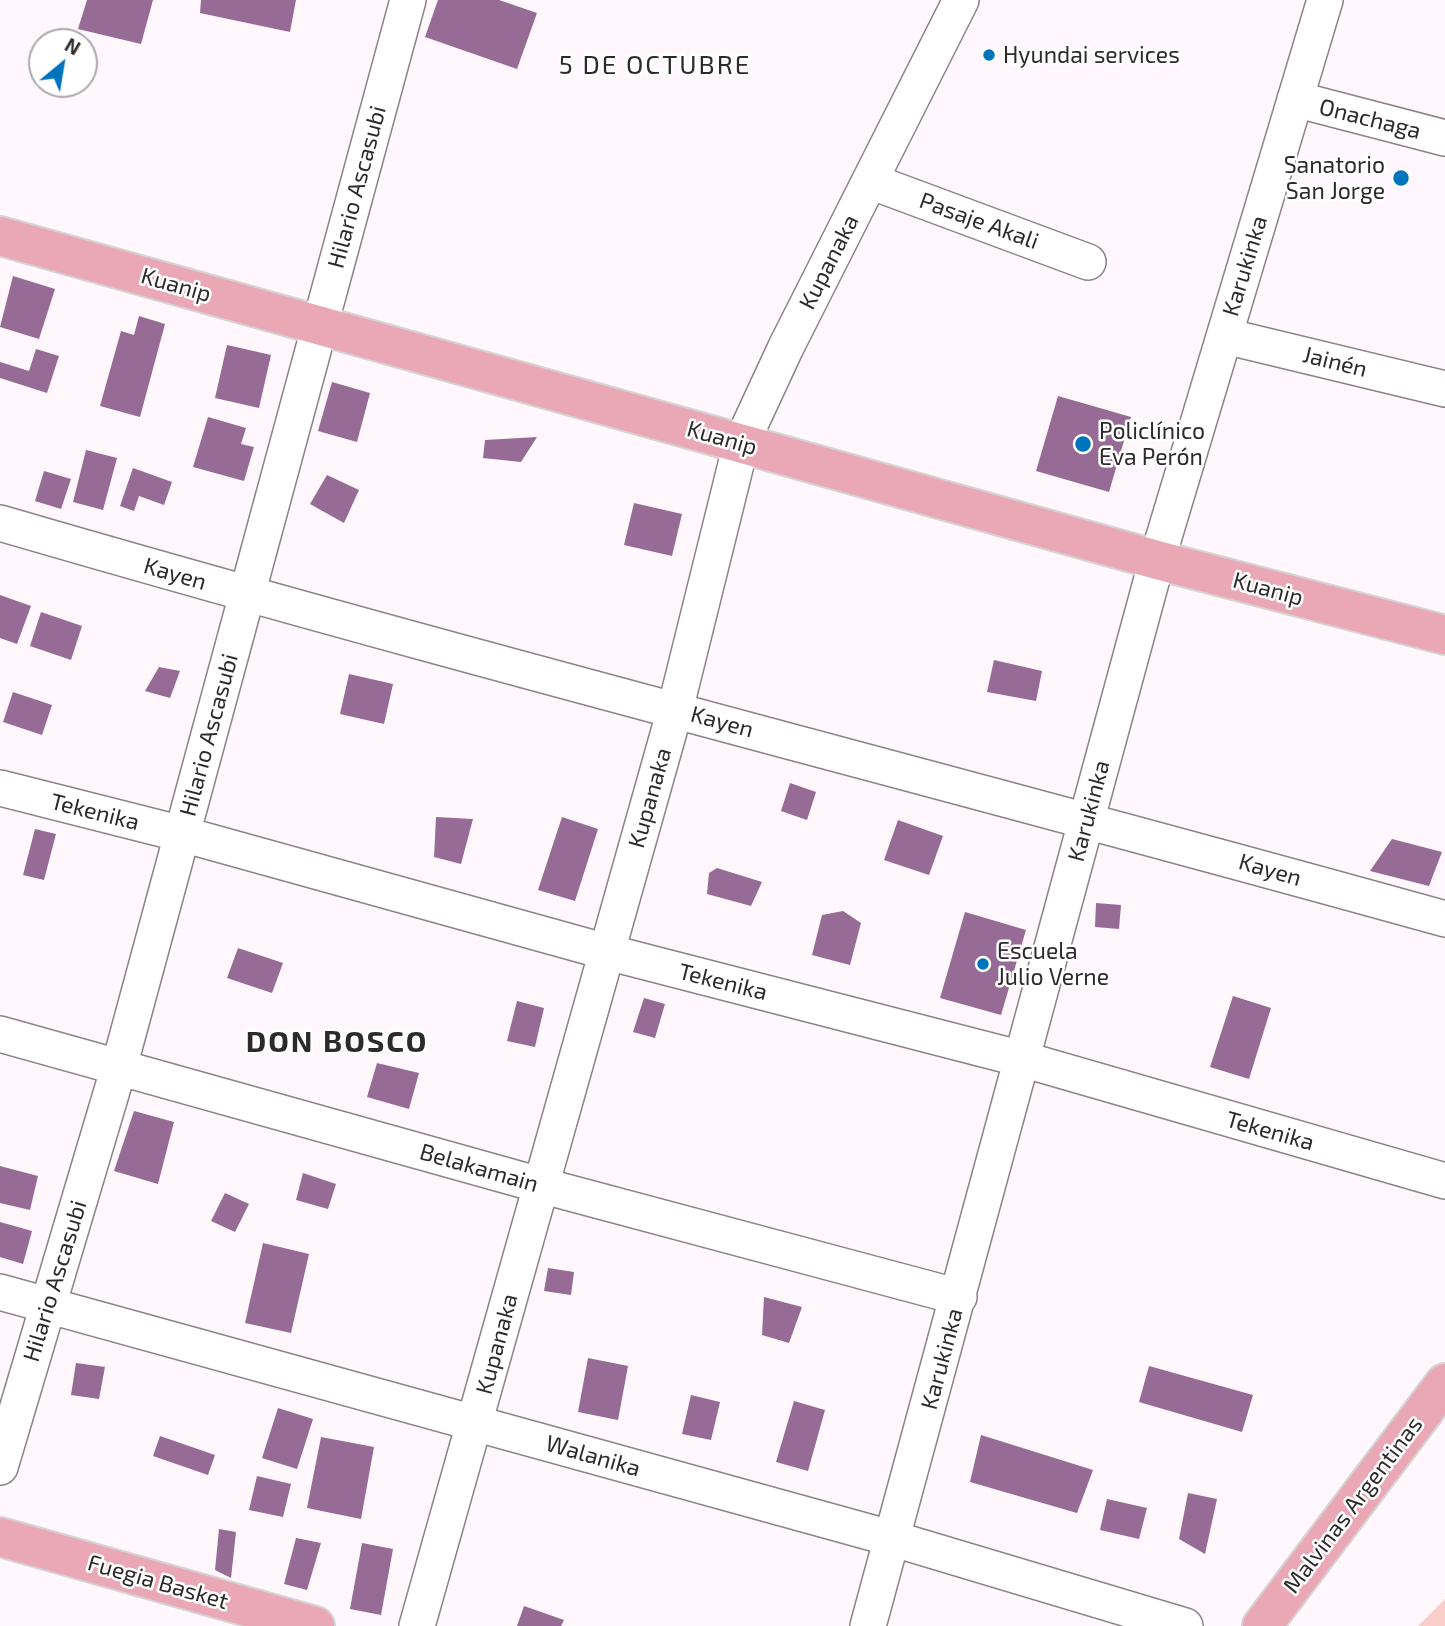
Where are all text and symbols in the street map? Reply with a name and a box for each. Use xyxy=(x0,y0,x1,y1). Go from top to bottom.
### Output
north arrow xyxy=(28,28,98,98)
text: N xyxy=(61,33,84,60)
place label: Hyundai services xyxy=(1003,41,1180,69)
marker: Hyundai services xyxy=(981,47,997,63)
district label: 5 DE OCTUBRE xyxy=(560,49,750,81)
street label: Onachaga xyxy=(1316,93,1424,145)
street label: Hilario Ascasubi xyxy=(322,103,392,271)
place label: Sanatorio San Jorge xyxy=(1284,151,1385,205)
marker: Sanatorio San Jorge xyxy=(1391,168,1411,188)
street label: Pasaje Akali xyxy=(916,187,1042,255)
street label: Kupanaka xyxy=(793,210,865,314)
street label: Karukinka xyxy=(1217,212,1273,320)
street label: Kuanip xyxy=(138,262,214,308)
street label: Jainén xyxy=(1300,341,1370,383)
street label: Kuanip xyxy=(684,415,760,461)
place label: Policlínico Eva Perón xyxy=(1099,417,1205,471)
marker: Policlínico Eva Perón xyxy=(1073,434,1093,454)
street label: Kayen xyxy=(140,552,210,596)
street label: Kuanip xyxy=(1230,566,1306,612)
street label: Hilario Ascasubi xyxy=(174,651,244,819)
street label: Kayen xyxy=(688,700,756,744)
street label: Kupanaka xyxy=(623,745,677,851)
street label: Karukinka xyxy=(1062,757,1116,865)
street label: Tekenika xyxy=(48,788,142,836)
street label: Kayen xyxy=(1235,848,1305,892)
place label: Escuela Julio Verne xyxy=(997,937,1109,991)
marker: Escuela Julio Verne xyxy=(975,956,991,972)
street label: Tekenika xyxy=(676,958,770,1006)
district label: DON BOSCO xyxy=(247,1024,427,1060)
street label: Tekenika xyxy=(1223,1105,1317,1157)
street label: Belakamain xyxy=(416,1138,542,1198)
street label: Hilario Ascasubi xyxy=(17,1197,93,1365)
street label: Kupanaka xyxy=(470,1291,524,1397)
street label: Karukinka xyxy=(915,1305,969,1413)
street label: Malvinas Argentinas xyxy=(1278,1411,1428,1599)
street label: Walanika xyxy=(543,1429,643,1483)
street label: Fuegia Basket xyxy=(85,1549,231,1615)

